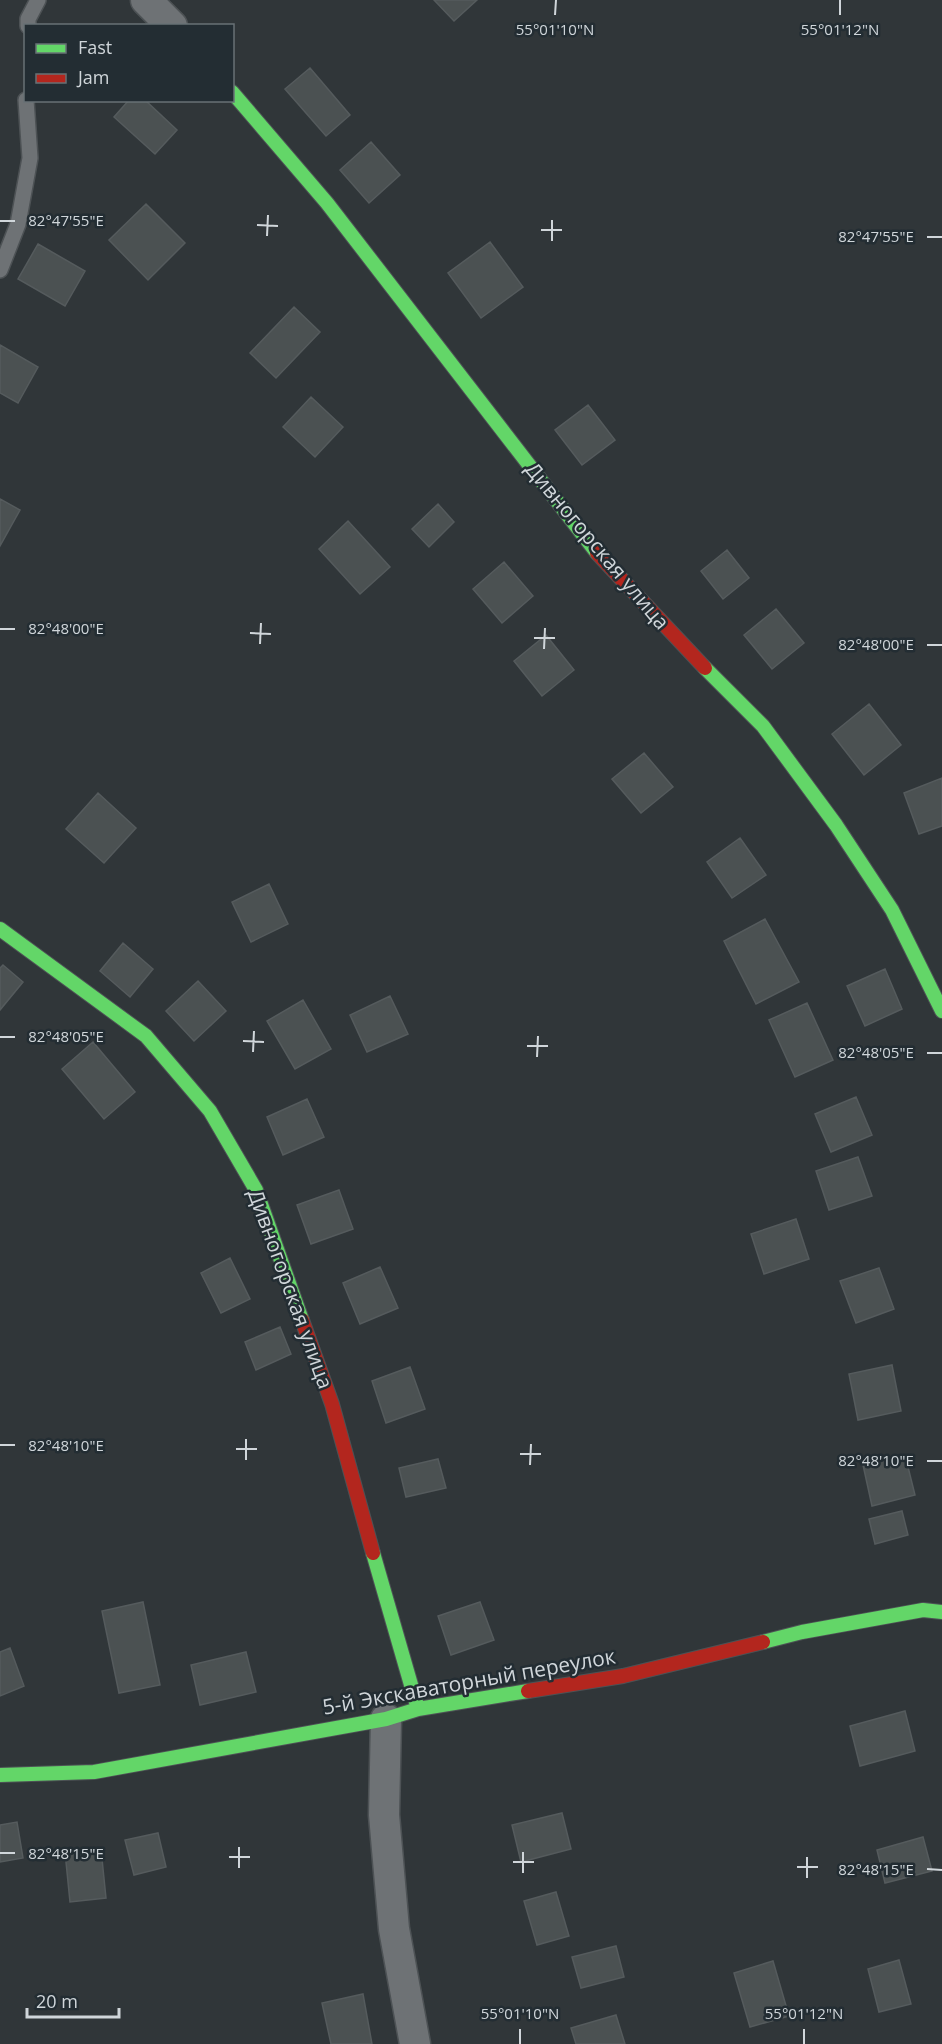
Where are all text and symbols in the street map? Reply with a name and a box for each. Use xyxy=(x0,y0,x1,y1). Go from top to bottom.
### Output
text: 55°01'10"N xyxy=(516,19,594,39)
text: 55°01'12"N xyxy=(801,19,879,39)
legend xyxy=(24,24,234,102)
text: Fast xyxy=(78,35,112,59)
text: Jam xyxy=(76,65,110,89)
text: 82°47'55"E xyxy=(28,210,104,230)
text: 82°47'55"E xyxy=(838,226,914,246)
street label: Дивногорская улица xyxy=(519,456,676,635)
text: 82°48'00"E xyxy=(28,618,104,638)
text: 82°48'00"E xyxy=(838,634,914,654)
text: 82°48'05"E xyxy=(28,1026,104,1046)
text: 82°48'05"E xyxy=(838,1042,914,1062)
street label: Дивногорская улица xyxy=(242,1185,340,1392)
text: 82°48'10"E xyxy=(28,1435,104,1455)
text: 82°48'10"E xyxy=(838,1450,914,1470)
street label: 5-й Экскаваторный переулок xyxy=(320,1641,618,1721)
text: 82°48'15"E xyxy=(28,1843,104,1863)
text: 82°48'15"E xyxy=(838,1859,914,1879)
scale bar xyxy=(27,1981,118,2019)
text: 20 m xyxy=(36,1989,78,2013)
text: 55°01'10"N xyxy=(481,2003,559,2023)
text: 55°01'12"N xyxy=(765,2003,843,2023)

